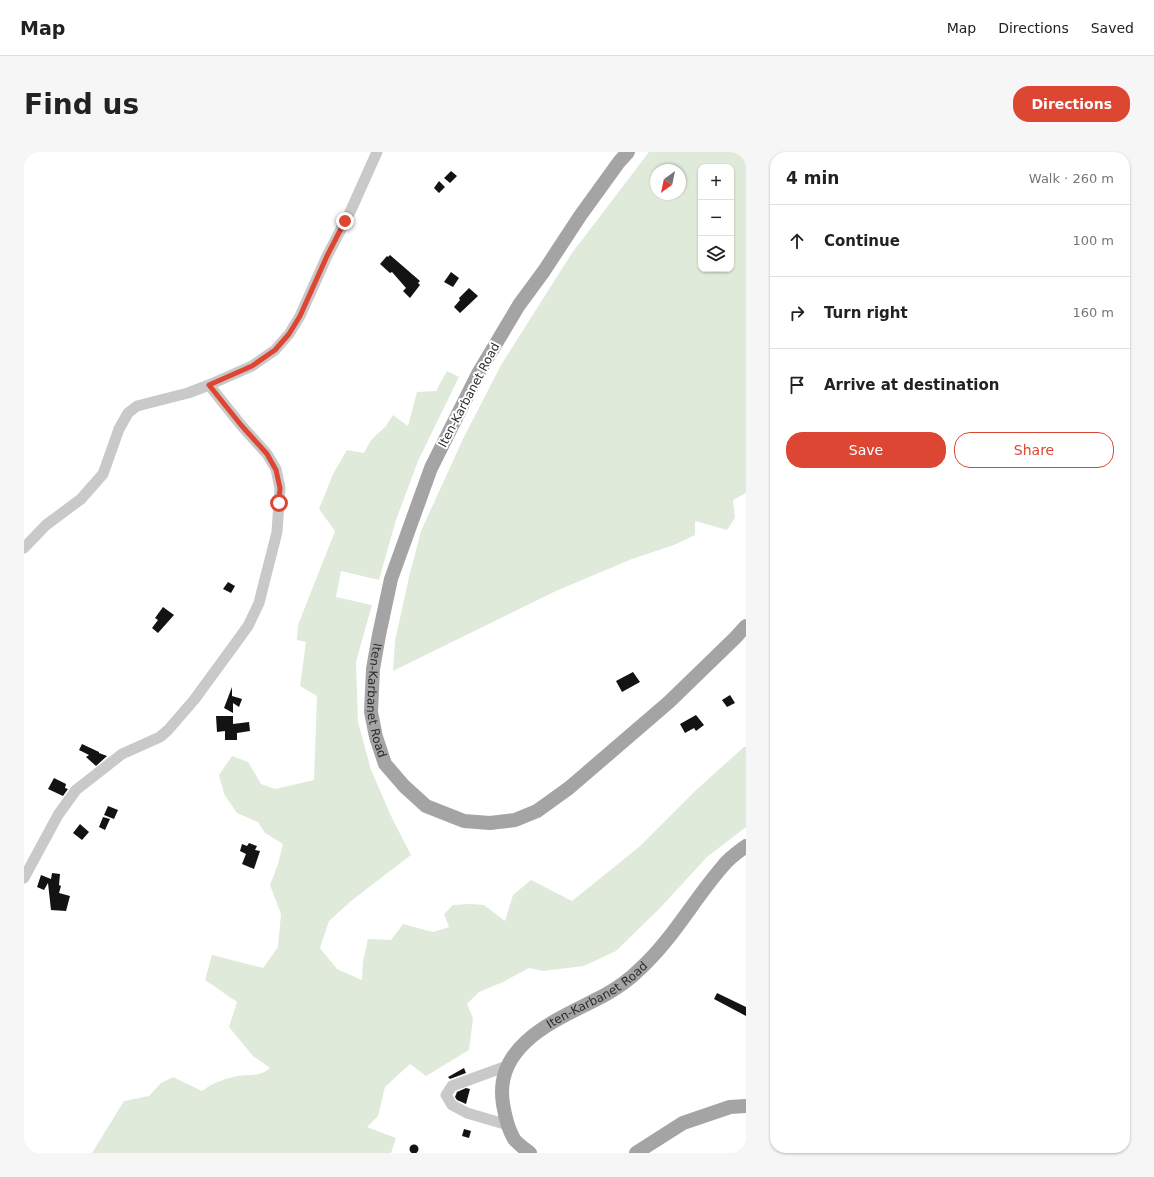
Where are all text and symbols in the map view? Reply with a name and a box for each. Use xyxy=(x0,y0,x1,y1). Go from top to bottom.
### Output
text: Map xyxy=(20,17,65,39)
text: Map xyxy=(947,20,976,36)
text: Directions xyxy=(998,20,1069,36)
text: Saved xyxy=(1091,20,1134,36)
button: Directions xyxy=(1013,86,1130,122)
text: Find us xyxy=(24,88,139,121)
north arrow xyxy=(650,164,686,200)
map controls xyxy=(698,164,734,272)
button: + xyxy=(698,164,734,200)
text: 4 min xyxy=(786,168,839,188)
text: Walk · 260 m xyxy=(1029,171,1114,186)
button: − xyxy=(698,200,734,236)
route end xyxy=(336,212,354,230)
icon: ahead xyxy=(786,230,808,252)
text: Continue xyxy=(824,232,900,250)
text: 100 m xyxy=(1072,233,1114,248)
button: layers xyxy=(698,236,734,272)
icon: right xyxy=(786,302,808,324)
text: Turn right xyxy=(824,304,908,322)
text: 160 m xyxy=(1072,305,1114,320)
street label: Iten-Karbanet Road xyxy=(436,340,502,450)
icon: arrive xyxy=(786,374,808,396)
text: Arrive at destination xyxy=(824,376,999,394)
button: Save xyxy=(786,432,946,468)
button: Share xyxy=(954,432,1114,468)
route start xyxy=(270,494,288,512)
street label: Iten-Karbanet Road xyxy=(364,642,389,760)
street label: Iten-Karbanet Road xyxy=(544,959,650,1031)

